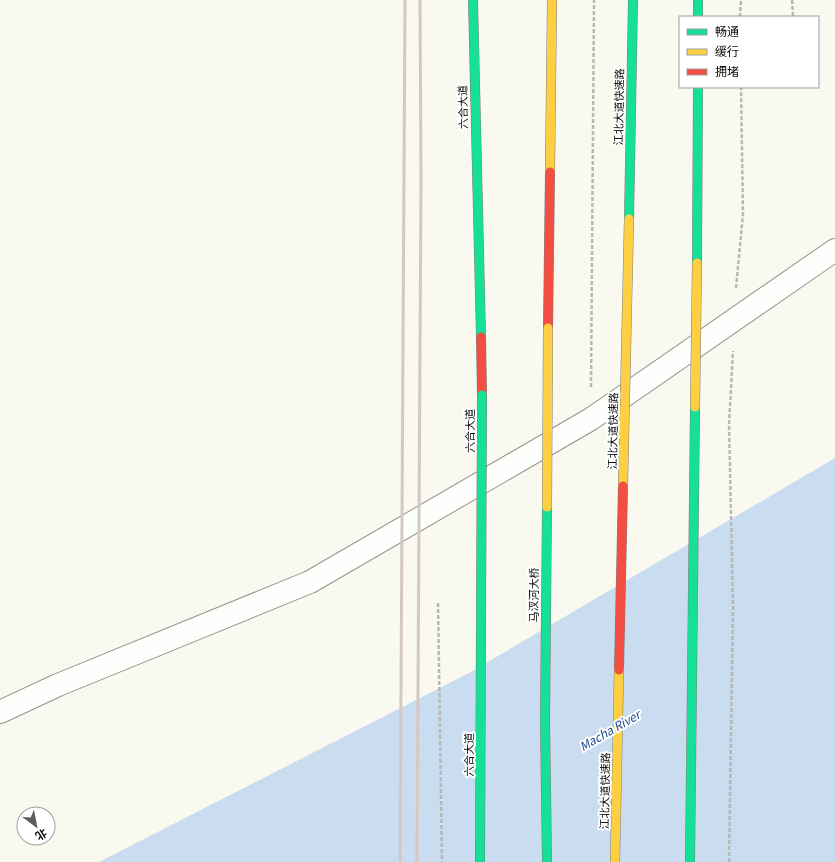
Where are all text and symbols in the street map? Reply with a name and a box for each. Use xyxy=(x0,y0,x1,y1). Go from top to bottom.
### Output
legend xyxy=(679,16,819,88)
text: 畅通 xyxy=(715,22,739,39)
text: 缓行 xyxy=(715,42,739,59)
text: 拥堵 xyxy=(715,62,739,79)
street label: 江北大道快速路 xyxy=(609,68,627,146)
street label: 六合大道 xyxy=(454,85,470,129)
street label: 江北大道快速路 xyxy=(603,392,621,470)
street label: 六合大道 xyxy=(461,409,477,453)
street label: 马汊河大桥 xyxy=(525,568,541,623)
water label: Macha River xyxy=(576,704,645,754)
street label: 六合大道 xyxy=(460,733,476,777)
street label: 江北大道快速路 xyxy=(595,752,613,830)
north arrow xyxy=(16,806,56,846)
text: 北 xyxy=(33,826,51,845)

